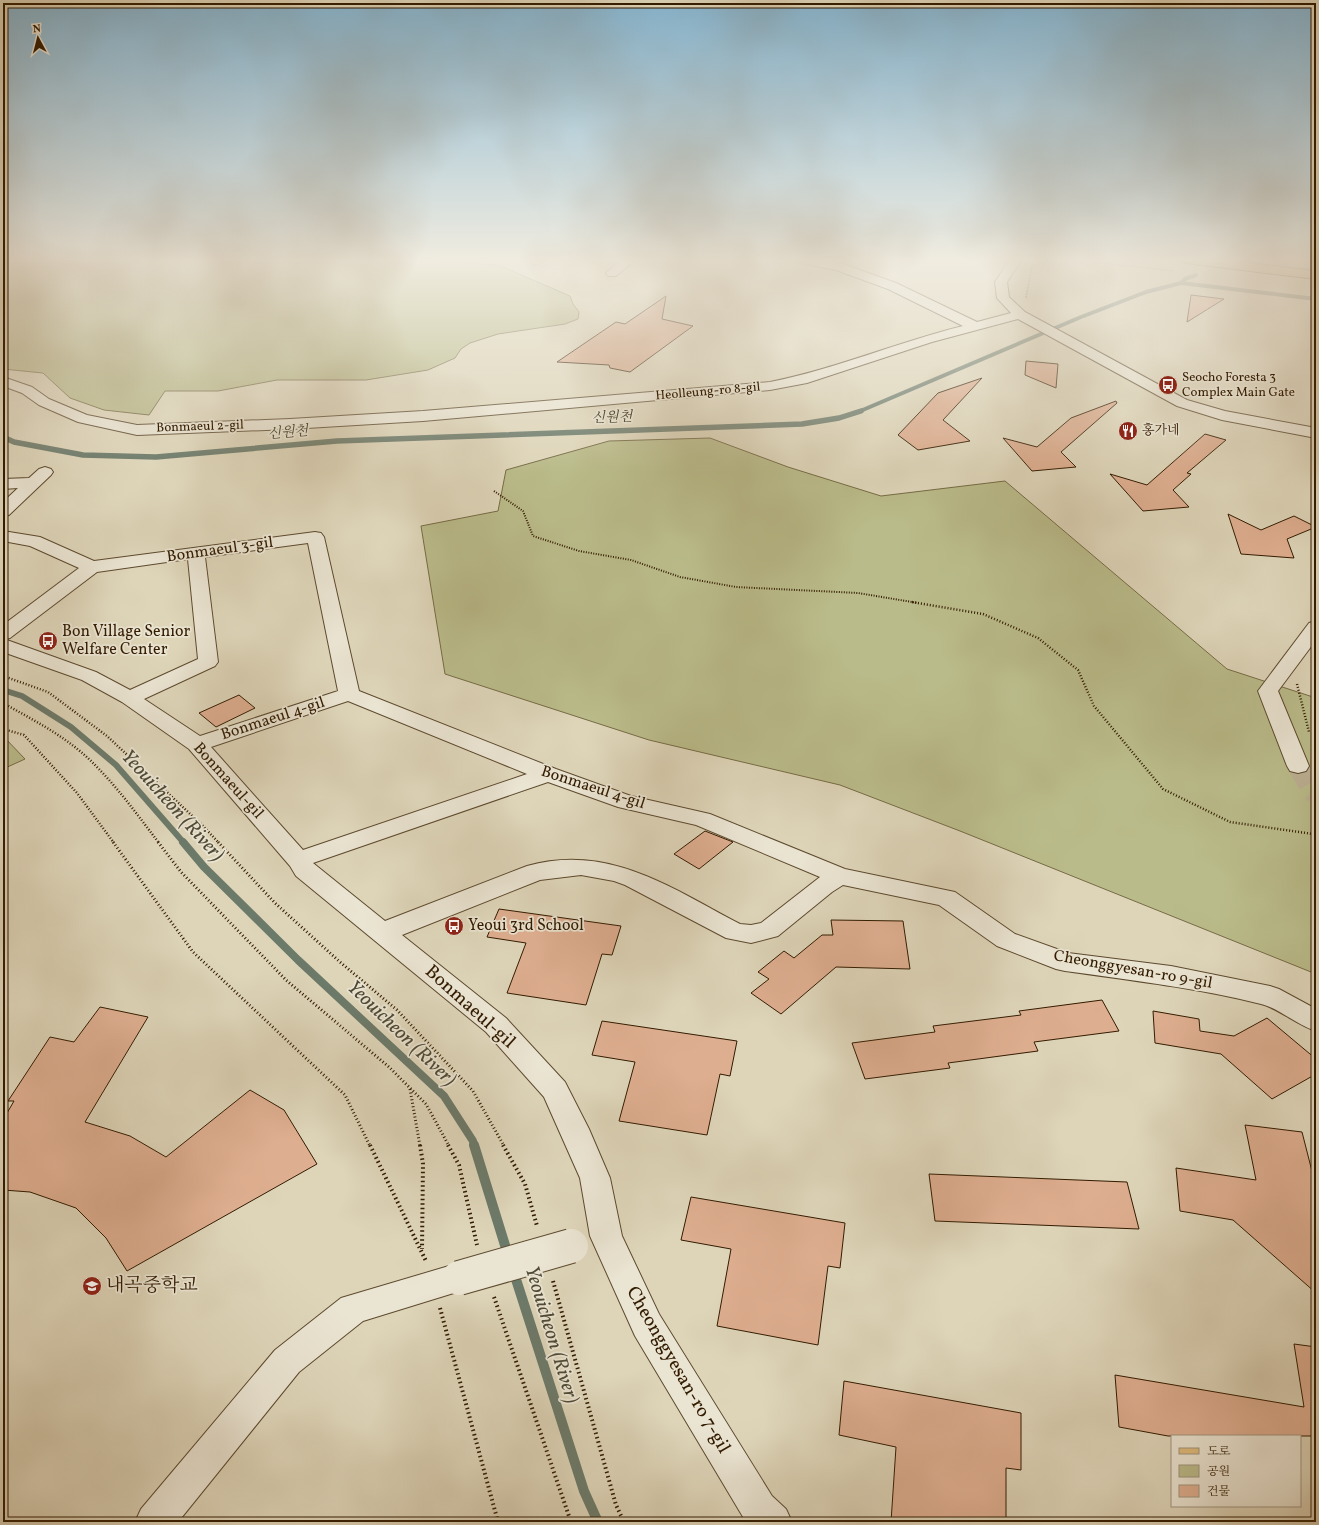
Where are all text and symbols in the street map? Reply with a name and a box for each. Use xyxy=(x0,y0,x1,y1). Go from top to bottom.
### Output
north arrow xyxy=(18,18,58,58)
text: N xyxy=(32,22,42,37)
place label: Seocho Foresta 3 Complex Main Gate xyxy=(1182,369,1295,402)
bus stop icon: Seocho Foresta 3 Complex Main Gate xyxy=(1157,374,1179,396)
street label: Heolleung-ro 8-gil xyxy=(655,378,761,406)
water label: 신원천 xyxy=(591,408,634,428)
street label: Bonmaeul 2-gil xyxy=(156,416,244,438)
restaurant icon: 홍가네 xyxy=(1117,420,1139,442)
water label: 신원천 xyxy=(267,422,311,444)
place label: 홍가네 xyxy=(1142,422,1180,440)
street label: Bonmaeul 3-gil xyxy=(165,532,275,568)
place label: Bon Village Senior Welfare Center xyxy=(62,621,191,661)
bus stop icon: Bon Village Senior Welfare Center xyxy=(37,630,59,652)
street label: Bonmaeul 4-gil xyxy=(218,692,328,746)
street label: Bonmaeul-gil xyxy=(188,738,268,824)
water label: Yeouicheon (River) xyxy=(114,744,230,868)
street label: Bonmaeul 4-gil xyxy=(538,761,648,815)
bus stop icon: Yeoui 3rd School xyxy=(443,915,465,937)
place label: Yeoui 3rd School xyxy=(468,915,584,937)
street label: Cheonggyesan-ro 9-gil xyxy=(1052,945,1214,995)
street label: Bonmaeul-gil xyxy=(419,959,521,1055)
water label: Yeouicheon (River) xyxy=(340,974,462,1094)
water label: Yeouicheon (River) xyxy=(517,1263,585,1407)
place label: 내곡중학교 xyxy=(106,1273,198,1299)
school or university icon: 내곡중학교 xyxy=(81,1275,103,1297)
street label: Cheonggyesan-ro 7-gil xyxy=(619,1282,737,1459)
legend xyxy=(1171,1435,1301,1507)
text: 도로 xyxy=(1207,1444,1231,1460)
text: 공원 xyxy=(1207,1464,1230,1480)
text: 건물 xyxy=(1207,1484,1231,1500)

